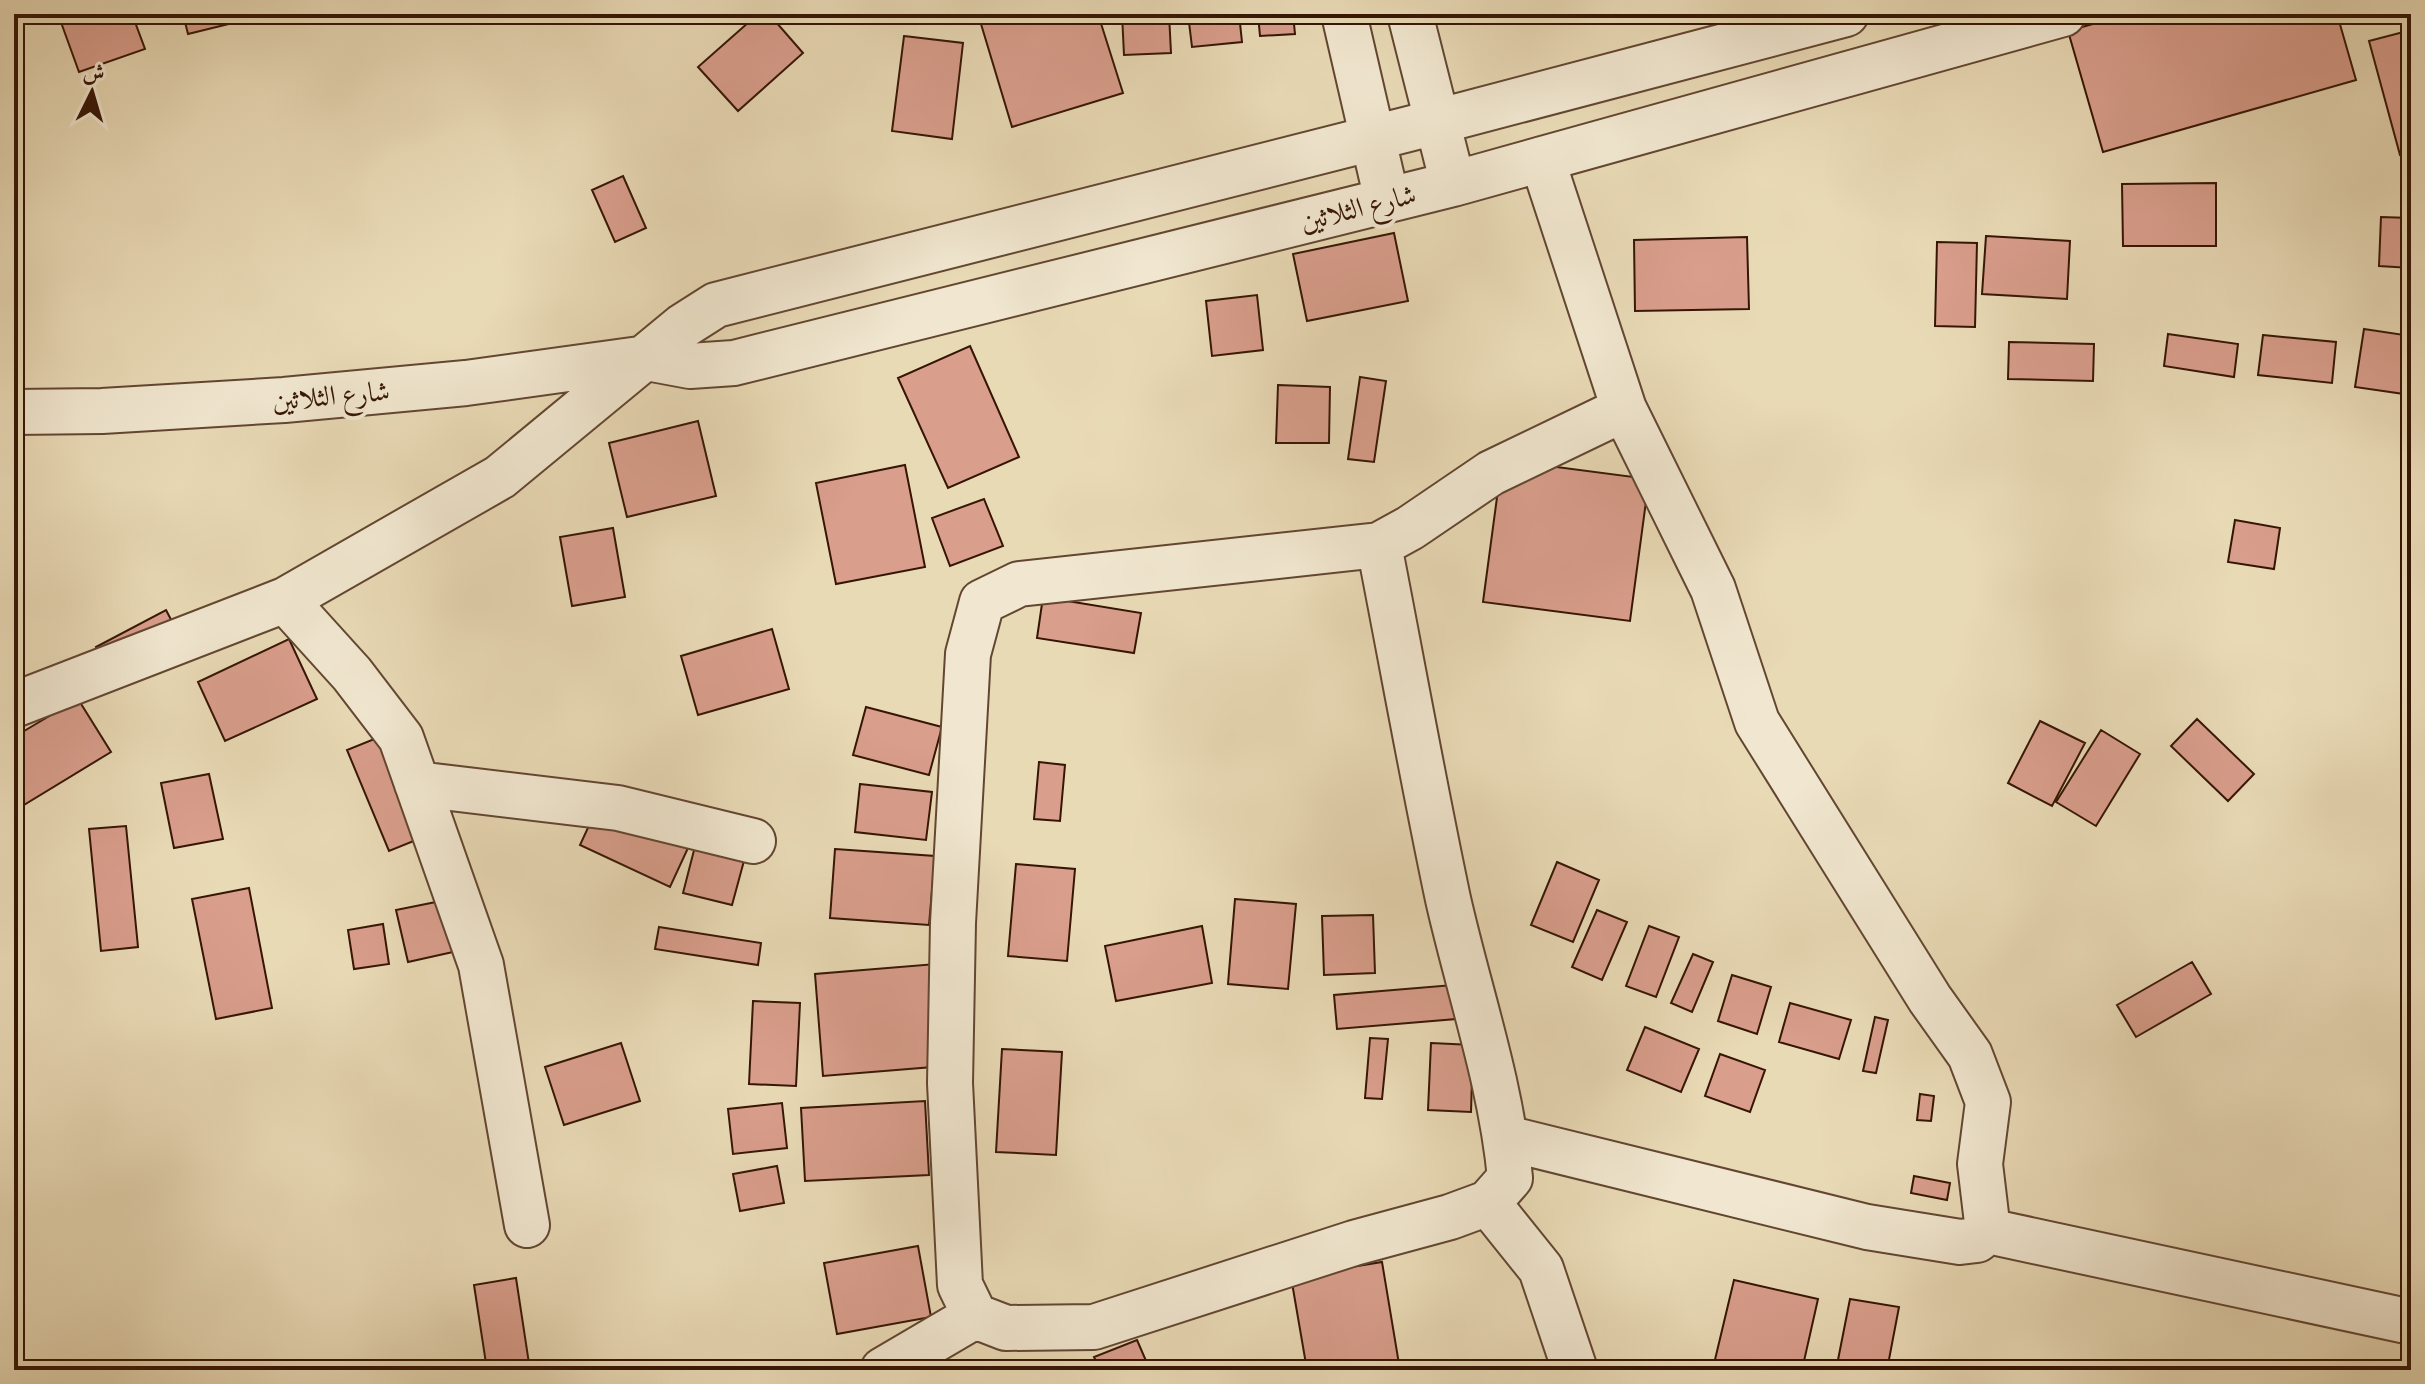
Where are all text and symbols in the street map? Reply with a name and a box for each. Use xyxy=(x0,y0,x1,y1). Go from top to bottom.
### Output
north arrow xyxy=(52,52,132,132)
text: ش xyxy=(82,59,106,88)
street label: شارع الثلاثين xyxy=(1297,177,1421,245)
street label: شارع الثلاثين xyxy=(271,374,392,424)

